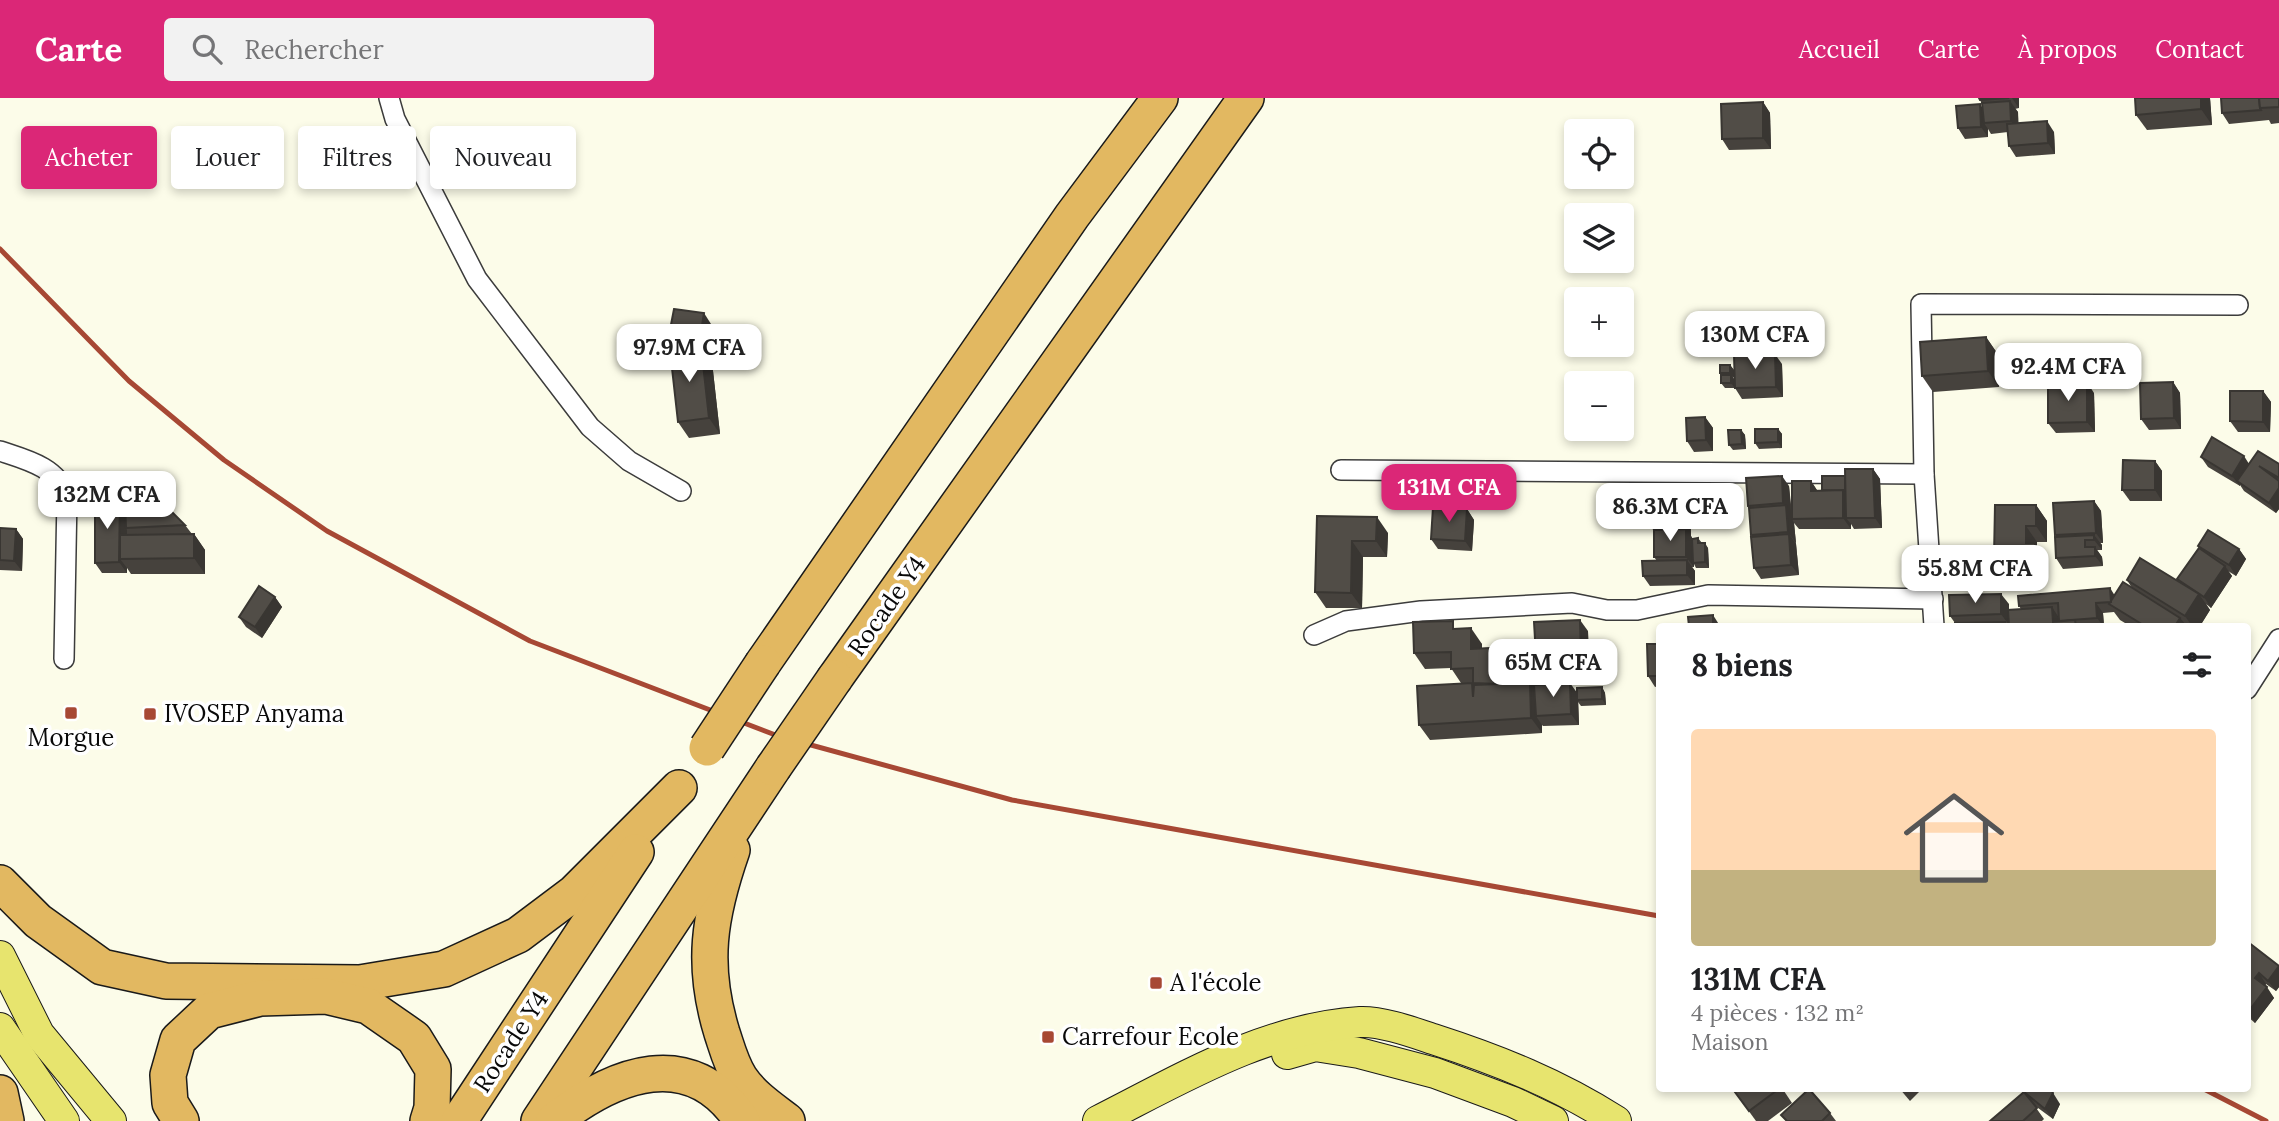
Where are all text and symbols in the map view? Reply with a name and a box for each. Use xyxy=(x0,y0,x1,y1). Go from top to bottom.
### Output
search box xyxy=(164,18,654,81)
text: Carte xyxy=(35,28,122,70)
icon: search xyxy=(188,30,226,68)
text: Rechercher xyxy=(244,33,384,66)
text: Accueil xyxy=(1799,34,1880,65)
text: Carte xyxy=(1918,34,1980,65)
text: À propos xyxy=(2018,34,2117,65)
text: Contact xyxy=(2155,34,2244,65)
map controls xyxy=(1564,119,1634,441)
button: locate xyxy=(1564,119,1634,189)
chip: Acheter xyxy=(21,126,157,189)
chip: Louer xyxy=(171,126,284,189)
chip: Filtres xyxy=(298,126,416,189)
chip: Nouveau xyxy=(430,126,576,189)
button: layers xyxy=(1564,203,1634,273)
button: + xyxy=(1564,287,1634,357)
pin: 130M CFA xyxy=(1683,312,1827,371)
text: 130M CFA xyxy=(1701,319,1809,348)
pin: 97.9M CFA xyxy=(609,324,769,384)
text: 97.9M CFA xyxy=(633,332,745,361)
pin: 92.4M CFA xyxy=(1988,344,2148,403)
text: 92.4M CFA xyxy=(2011,351,2126,380)
button: − xyxy=(1564,371,1634,441)
pin: 131M CFA xyxy=(1377,464,1521,524)
pin: 132M CFA xyxy=(35,472,179,531)
text: 131M CFA xyxy=(1397,472,1501,501)
text: 132M CFA xyxy=(54,479,160,508)
pin: 86.3M CFA xyxy=(1590,484,1750,543)
text: 86.3M CFA xyxy=(1612,491,1728,520)
pin: 55.8M CFA xyxy=(1895,546,2055,605)
street label: Rocade Y4 xyxy=(841,550,932,662)
text: 55.8M CFA xyxy=(1918,553,2032,582)
pin: 65M CFA xyxy=(1488,640,1618,699)
text: 8 biens xyxy=(1691,646,1793,684)
icon: filters xyxy=(2178,646,2216,684)
text: 65M CFA xyxy=(1504,647,1602,676)
place label: IVOSEP Anyama xyxy=(164,698,344,729)
marker: Morgue xyxy=(63,705,79,721)
marker: IVOSEP Anyama xyxy=(142,706,158,722)
place label: Morgue xyxy=(28,722,114,753)
icon: home xyxy=(1891,775,2017,901)
text: 131M CFA xyxy=(1691,960,1826,998)
place label: A l'école xyxy=(1169,967,1262,998)
marker: A l'école xyxy=(1148,975,1164,991)
street label: Rocade Y4 xyxy=(466,985,555,1098)
text: 4 pièces · 132 m² xyxy=(1691,998,1864,1027)
place label: Carrefour Ecole xyxy=(1062,1021,1239,1052)
text: Maison xyxy=(1691,1027,1769,1056)
marker: Carrefour Ecole xyxy=(1040,1029,1056,1045)

